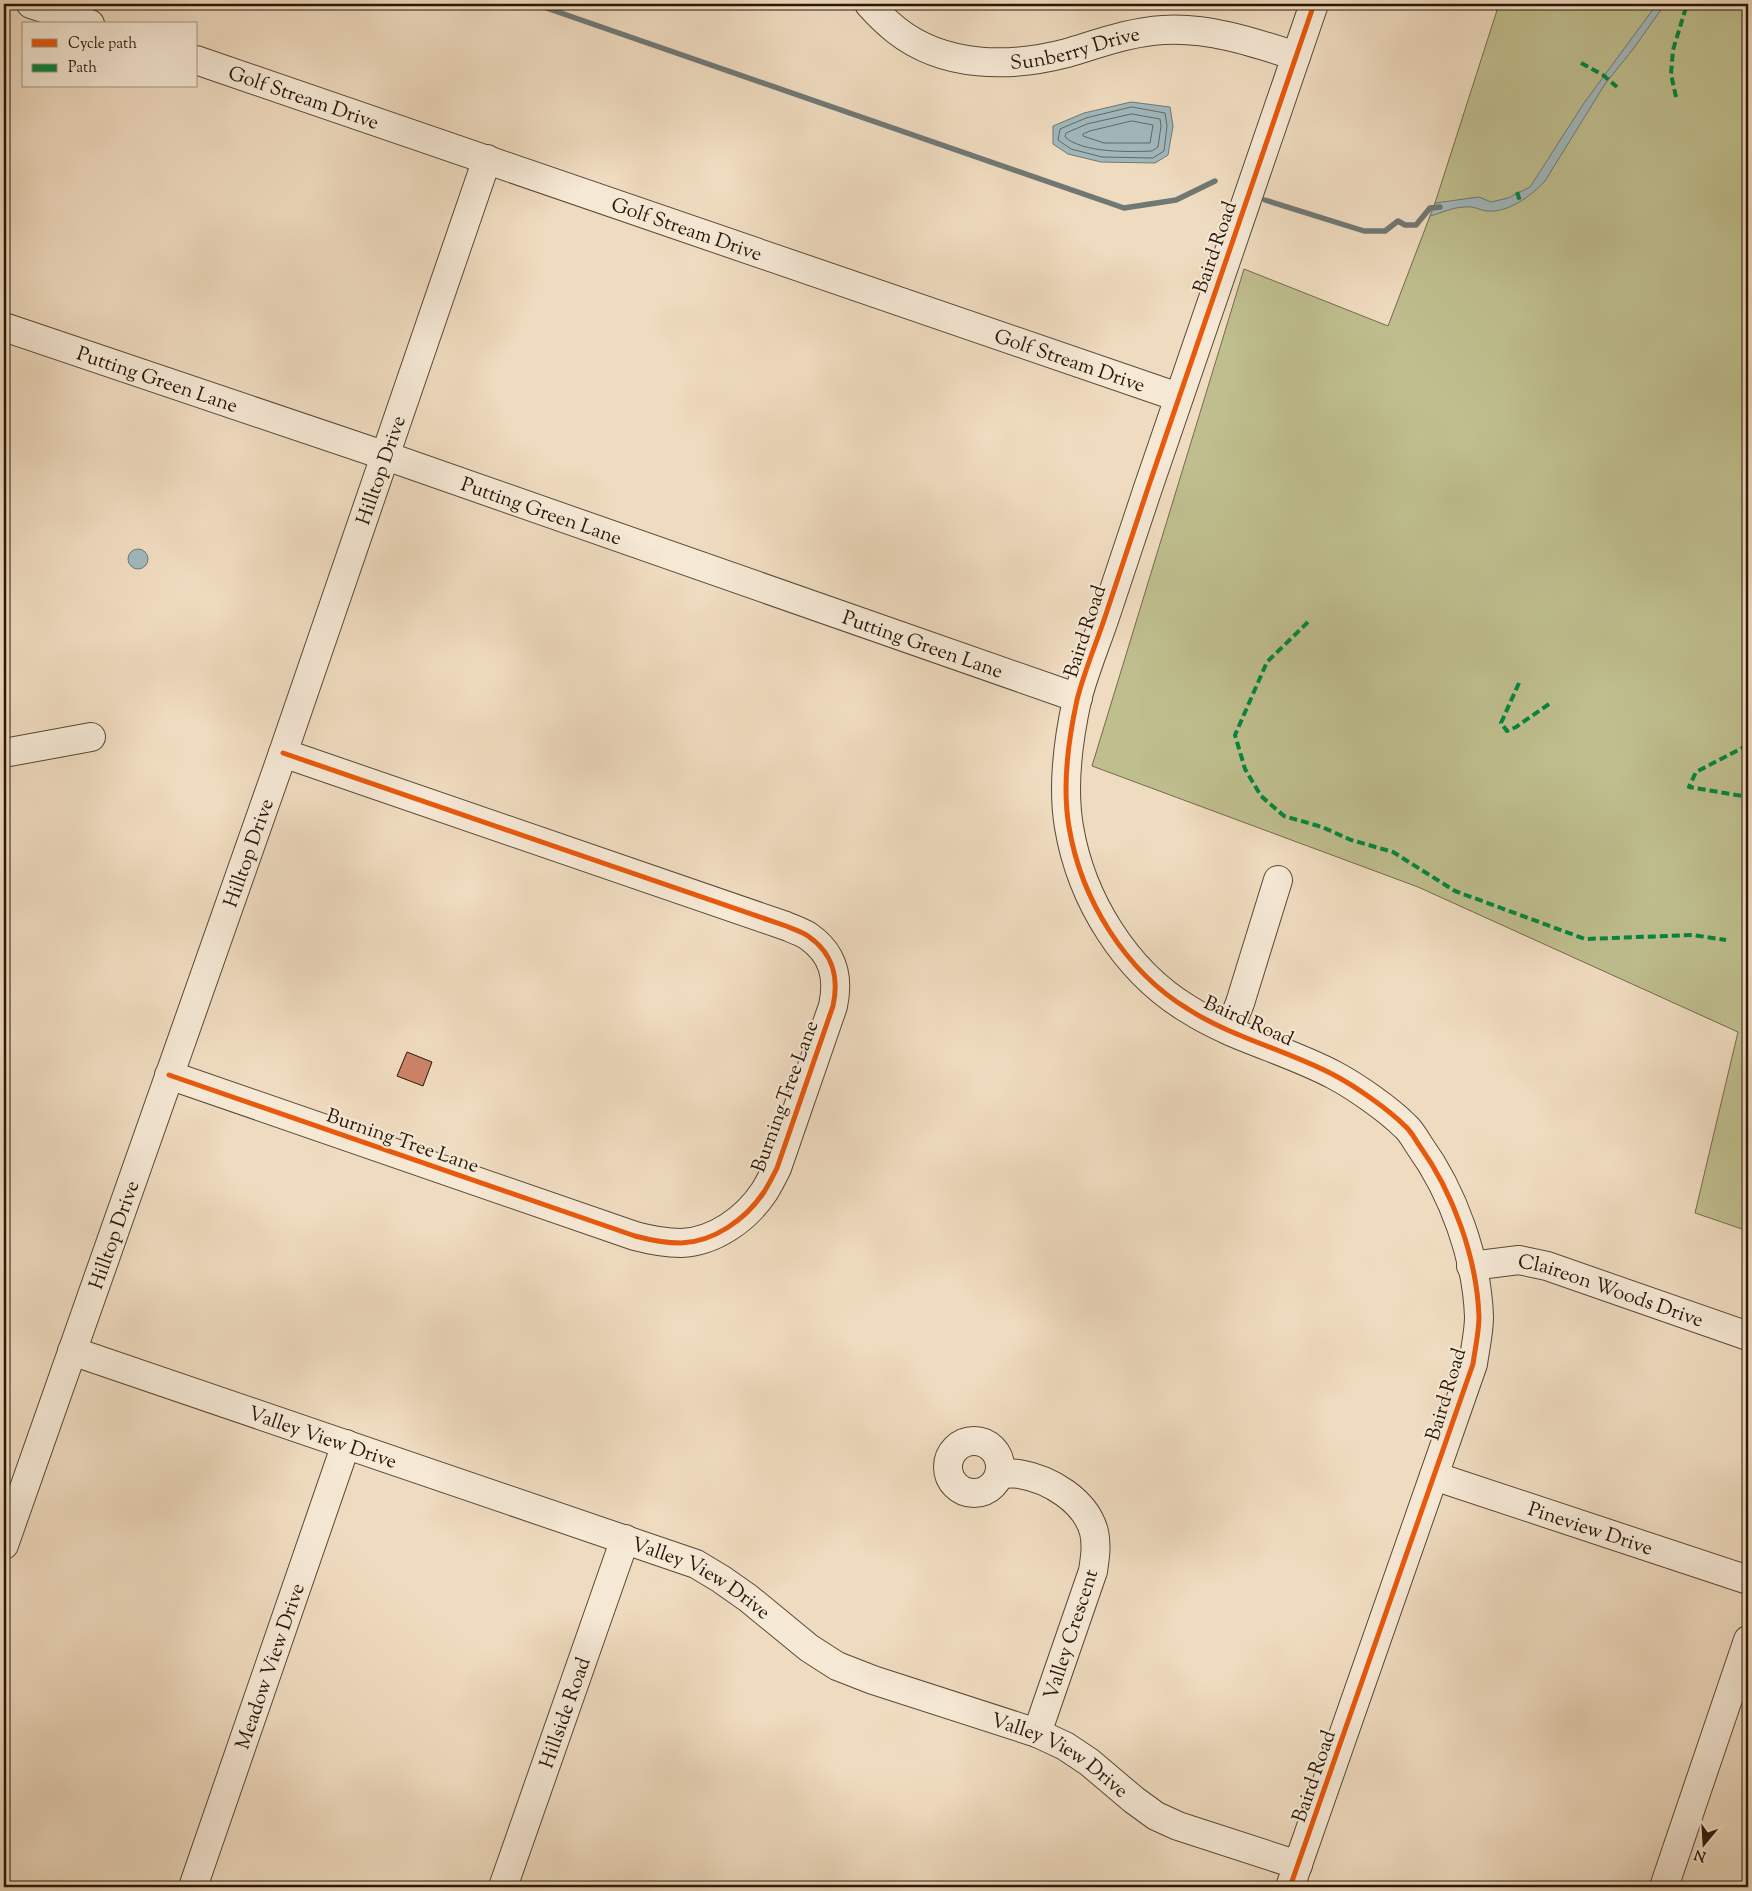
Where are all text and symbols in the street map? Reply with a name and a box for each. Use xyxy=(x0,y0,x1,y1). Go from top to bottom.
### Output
street label: Sunberry Drive xyxy=(1009,21,1143,79)
legend xyxy=(22,22,198,88)
text: Cycle path xyxy=(68,34,137,55)
text: Path xyxy=(68,58,97,79)
street label: Golf Stream Drive xyxy=(224,60,382,139)
street label: Golf Stream Drive xyxy=(607,192,765,270)
street label: Baird Road xyxy=(1187,198,1246,298)
street label: Golf Stream Drive xyxy=(990,323,1148,402)
street label: Putting Green Lane xyxy=(72,341,241,422)
street label: Hilltop Drive xyxy=(350,412,415,529)
street label: Putting Green Lane xyxy=(456,471,625,554)
street label: Baird Road xyxy=(1058,582,1115,682)
street label: Putting Green Lane xyxy=(838,605,1006,688)
street label: Hilltop Drive xyxy=(218,795,283,912)
street label: Baird Road xyxy=(1198,990,1297,1055)
street label: Burning Tree Lane xyxy=(745,1017,827,1177)
street label: Burning Tree Lane xyxy=(322,1103,482,1182)
street label: Hilltop Drive xyxy=(83,1177,148,1294)
street label: Claireon Woods Drive xyxy=(1515,1248,1707,1336)
street label: Baird Road xyxy=(1420,1345,1475,1445)
street label: Valley View Drive xyxy=(244,1400,400,1478)
street label: Pineview Drive xyxy=(1524,1496,1656,1564)
street label: Valley View Drive xyxy=(627,1531,776,1628)
street label: Valley Crescent xyxy=(1038,1566,1107,1704)
street label: Meadow View Drive xyxy=(230,1580,314,1754)
street label: Hillside Road xyxy=(534,1654,599,1773)
street label: Valley View Drive xyxy=(987,1707,1134,1806)
street label: Baird Road xyxy=(1286,1727,1345,1827)
north arrow xyxy=(1680,1818,1730,1868)
text: N xyxy=(1692,1843,1709,1866)

